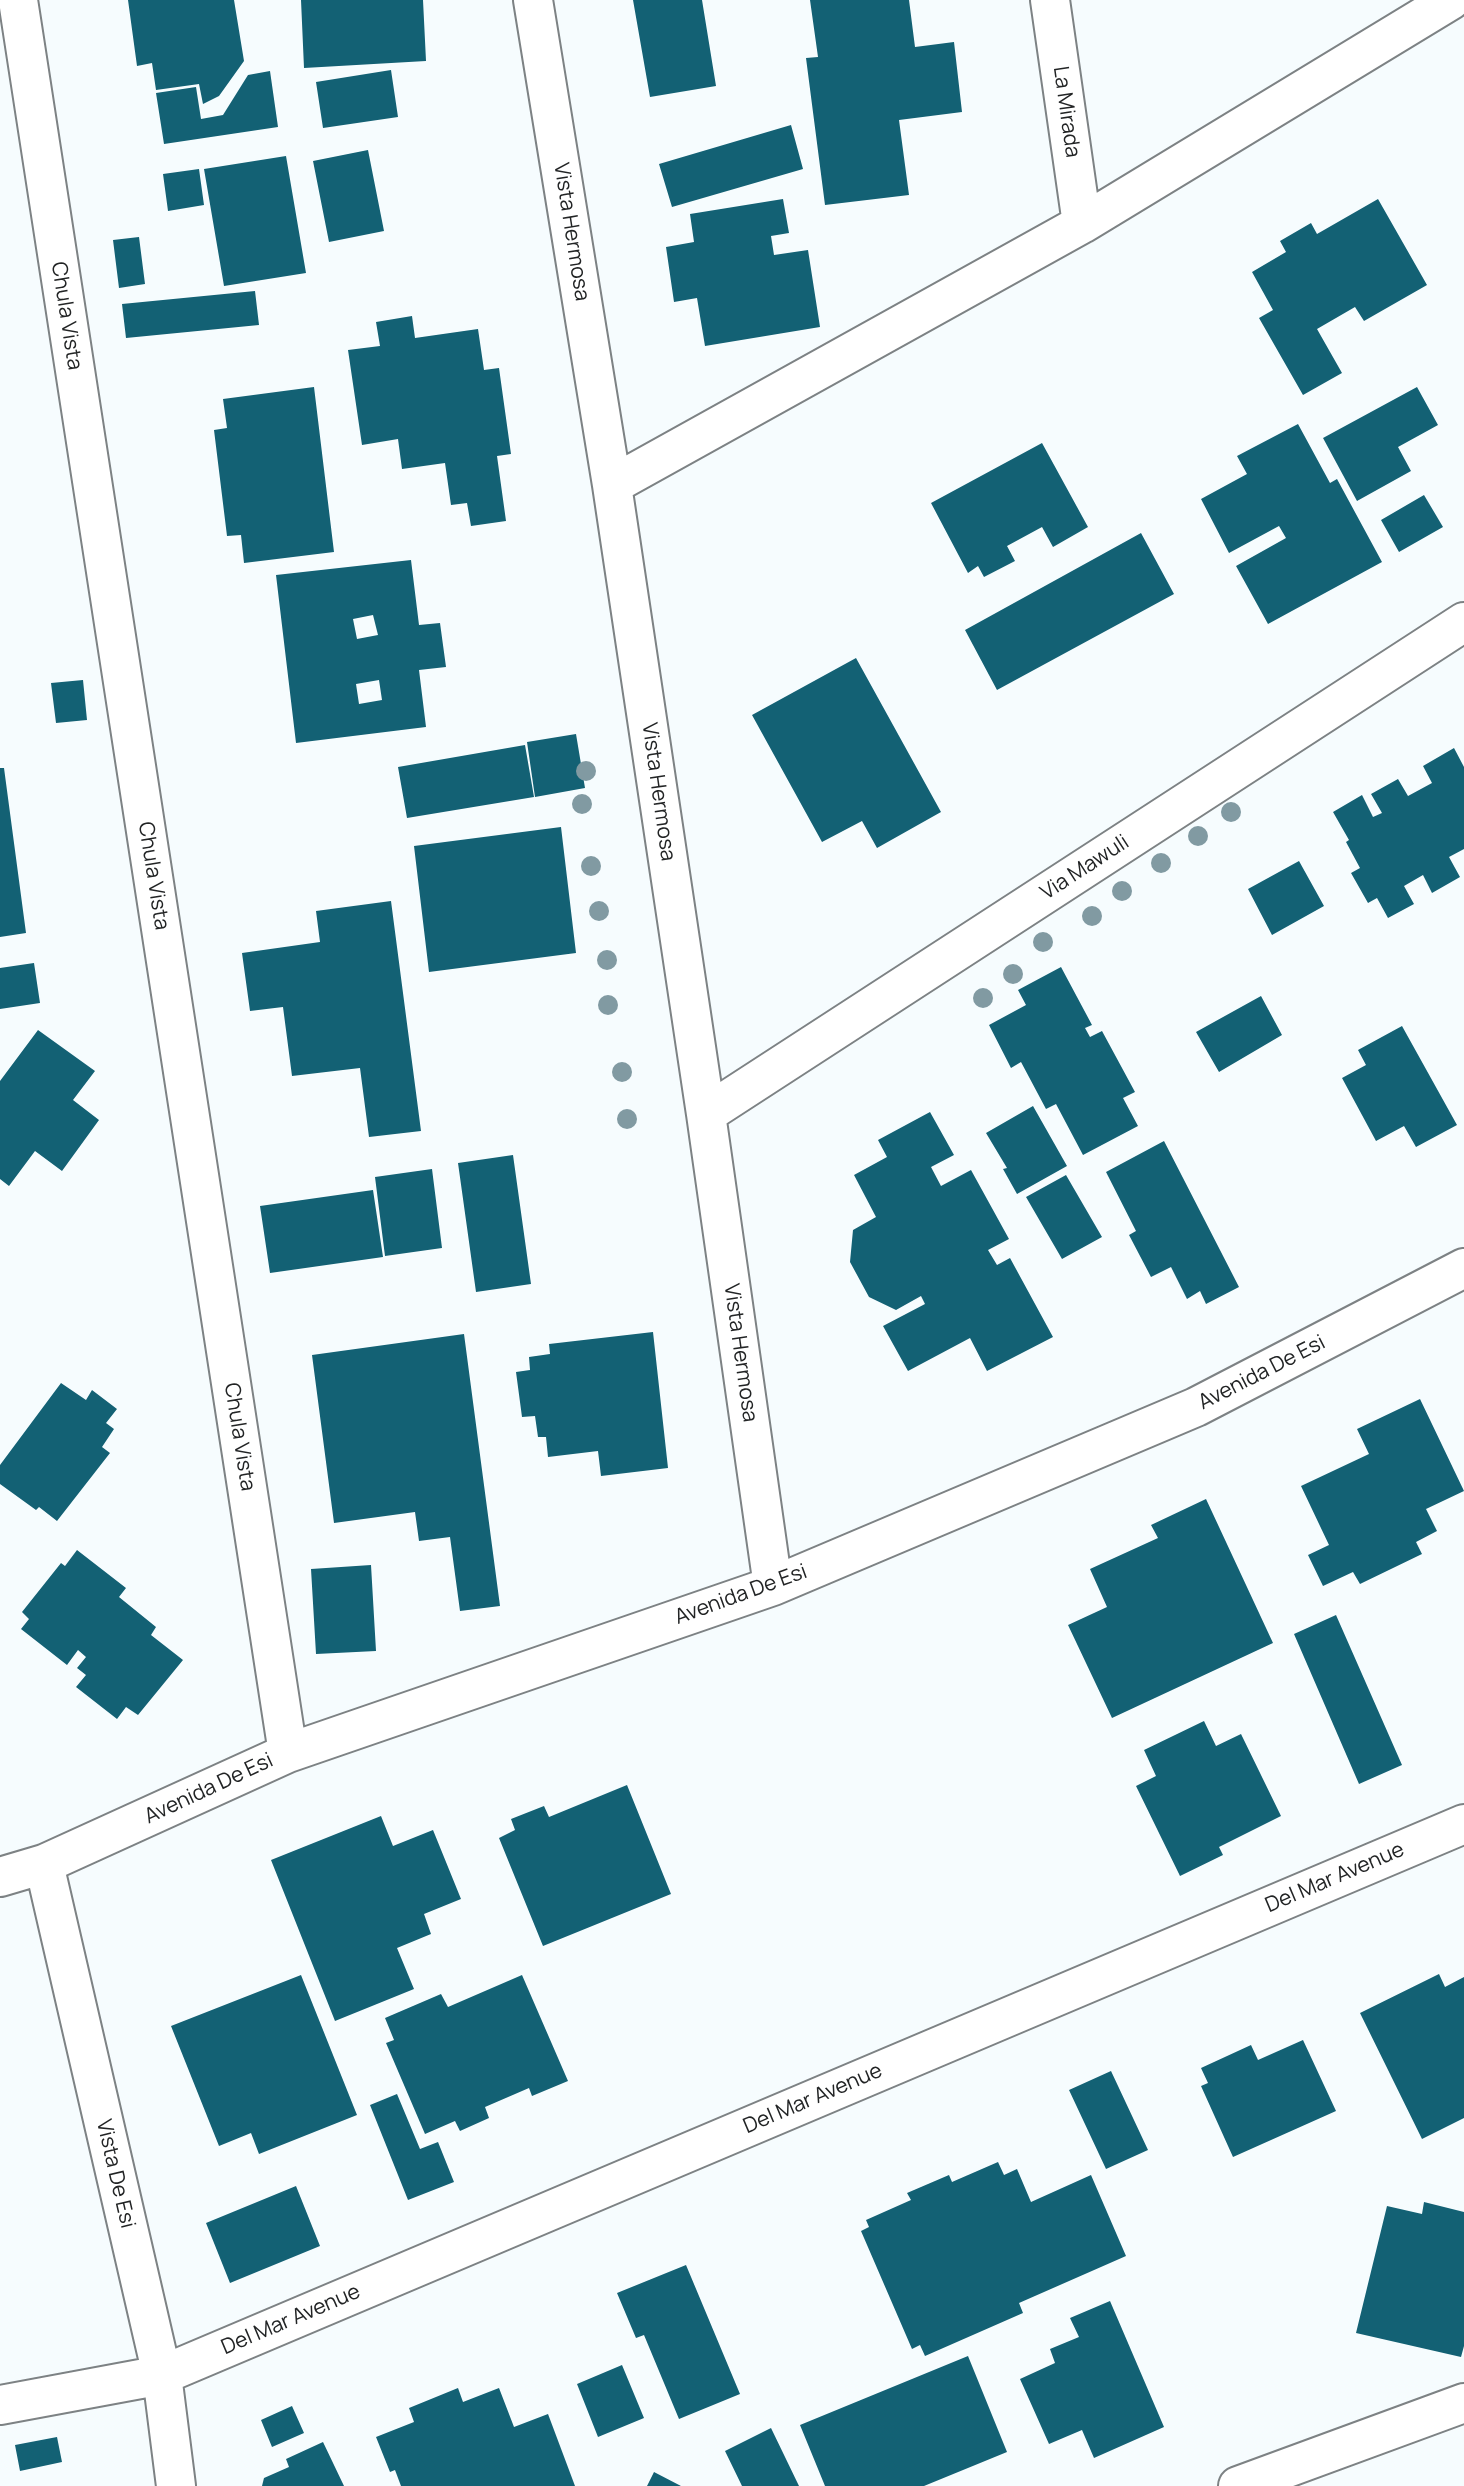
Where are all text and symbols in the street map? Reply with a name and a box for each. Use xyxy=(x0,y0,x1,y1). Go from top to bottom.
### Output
street label: La Mirada xyxy=(1047,65,1085,159)
street label: Vista Hermosa xyxy=(548,161,594,303)
street label: Chula Vista xyxy=(45,260,87,372)
street label: Vista Hermosa xyxy=(636,721,680,863)
street label: Chula Vista xyxy=(132,820,174,932)
street label: Via Mawuli xyxy=(1036,830,1134,906)
street label: Vista Hermosa xyxy=(718,1282,762,1424)
street label: Avenida De Esi xyxy=(1194,1330,1330,1416)
street label: Chula Vista xyxy=(218,1381,260,1493)
street label: Avenida De Esi xyxy=(671,1559,811,1631)
street label: Avenida De Esi xyxy=(141,1748,277,1830)
street label: Del Mar Avenue xyxy=(1262,1837,1408,1919)
street label: Del Mar Avenue xyxy=(740,2058,886,2140)
street label: Vista De Esi xyxy=(90,2117,140,2231)
street label: Del Mar Avenue xyxy=(218,2279,364,2361)

